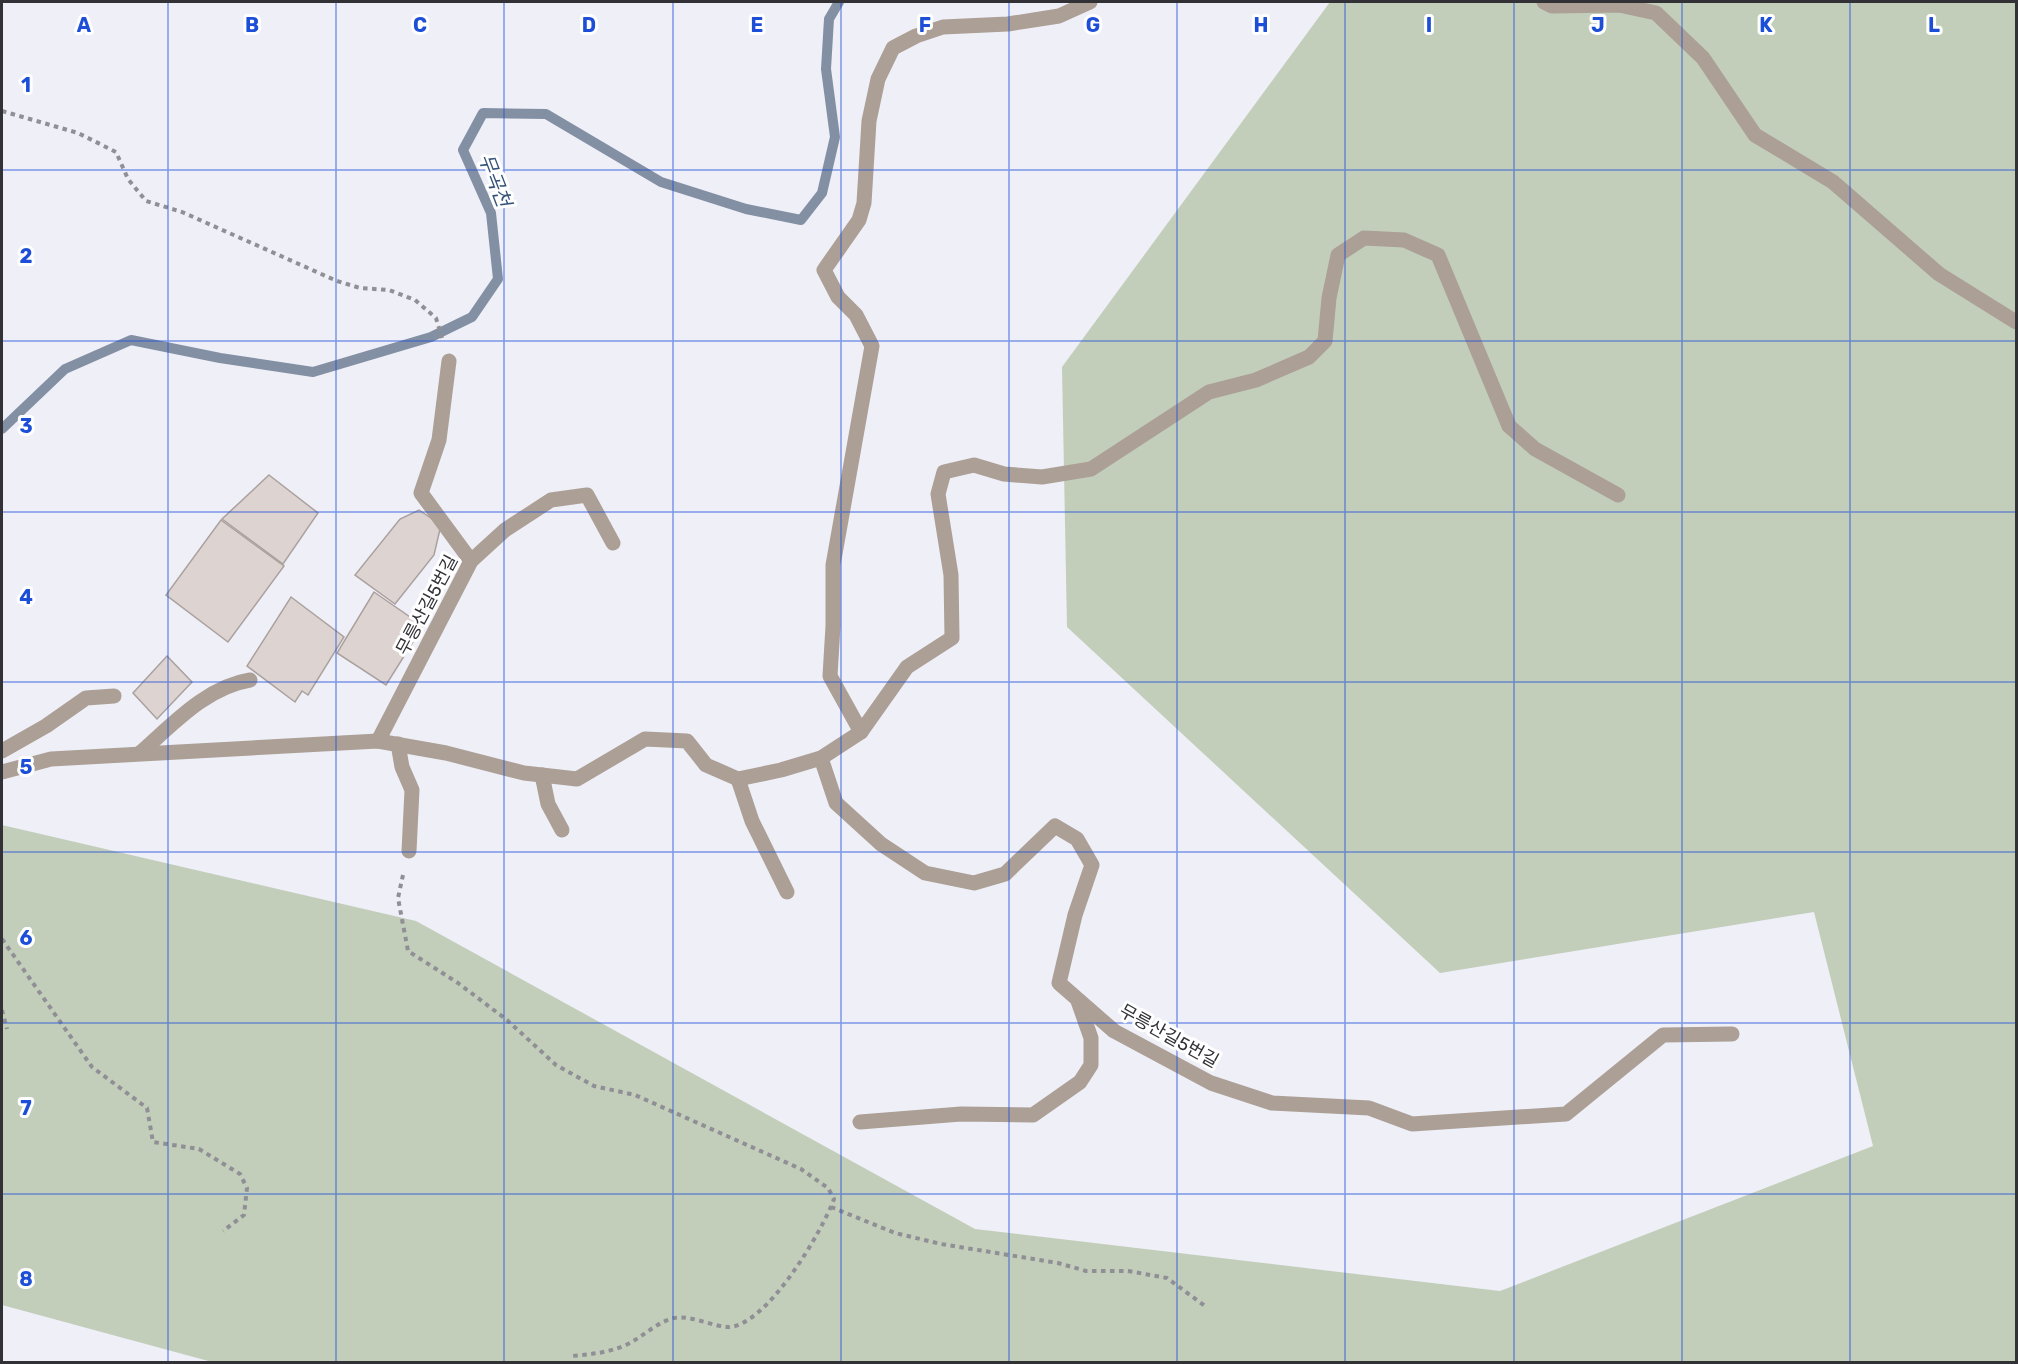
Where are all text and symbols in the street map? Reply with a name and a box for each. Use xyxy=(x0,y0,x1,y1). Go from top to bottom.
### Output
text: A xyxy=(77,13,92,37)
text: B xyxy=(245,13,259,37)
text: C xyxy=(413,13,427,37)
text: D xyxy=(582,13,596,37)
text: E xyxy=(751,13,763,37)
text: F xyxy=(919,13,931,37)
text: G xyxy=(1086,13,1100,37)
text: H xyxy=(1254,13,1268,37)
text: I xyxy=(1426,13,1432,37)
text: J xyxy=(1591,13,1605,37)
text: K xyxy=(1759,13,1773,37)
text: L xyxy=(1928,13,1940,37)
text: 1 xyxy=(21,73,31,97)
water label: 무곡천 xyxy=(474,150,517,212)
text: 2 xyxy=(20,244,33,268)
text: 3 xyxy=(19,414,33,438)
street label: 무릉산길5번길 xyxy=(391,551,463,659)
text: 4 xyxy=(19,585,33,609)
text: 5 xyxy=(20,755,33,779)
text: 6 xyxy=(19,926,33,950)
street label: 무릉산길5번길 xyxy=(1116,1000,1222,1072)
text: 7 xyxy=(20,1096,32,1120)
text: 8 xyxy=(19,1267,33,1291)

